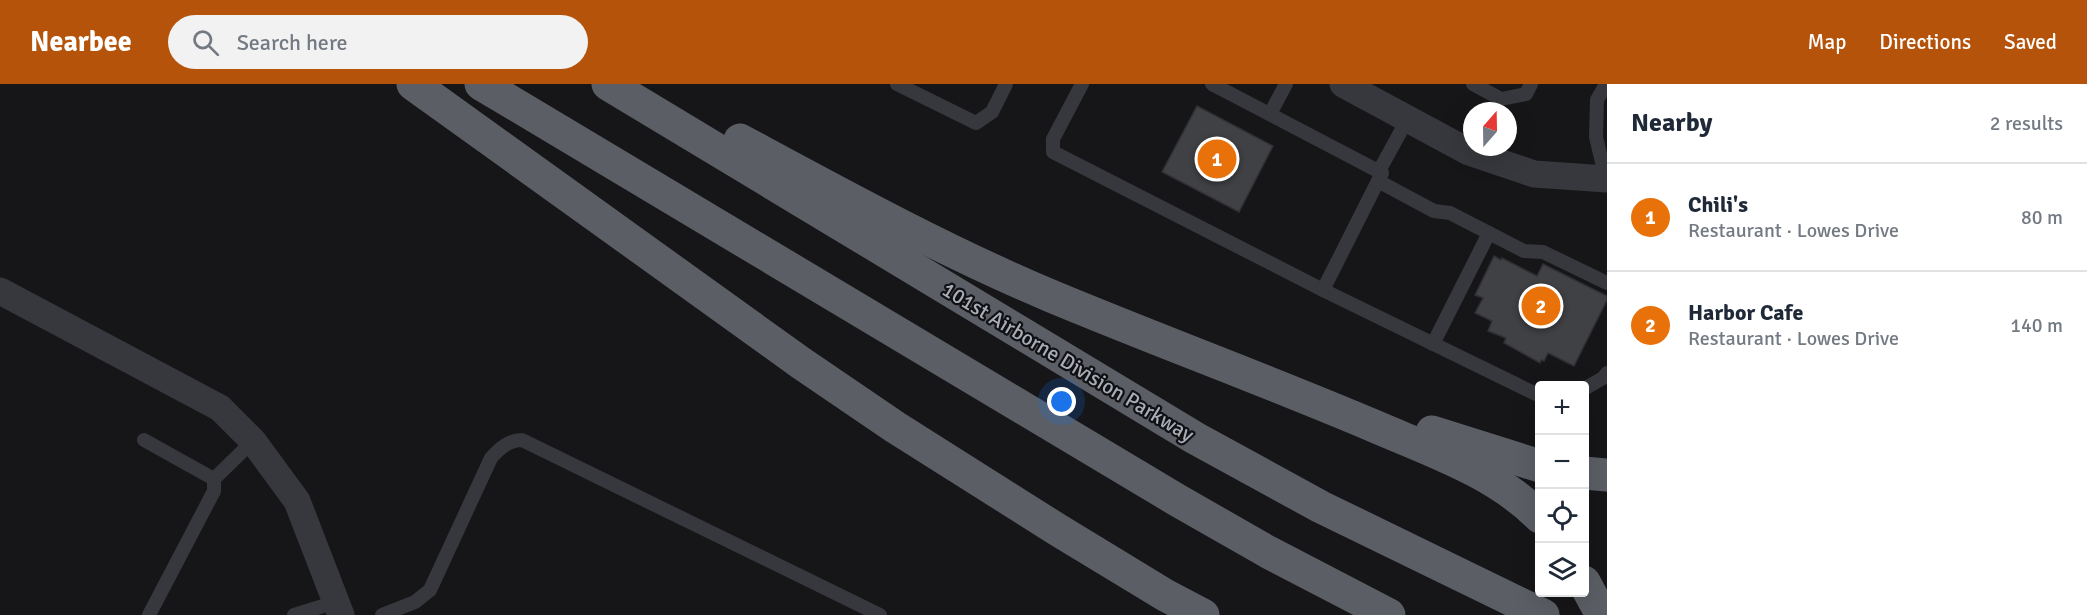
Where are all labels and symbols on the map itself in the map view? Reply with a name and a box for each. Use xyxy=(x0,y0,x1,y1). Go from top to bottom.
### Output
north arrow xyxy=(1463,102,1517,156)
pin: 1 xyxy=(1198,136,1236,182)
street label: 101st Airborne Division Parkway xyxy=(937,276,1199,448)
pin: 2 xyxy=(1522,284,1560,328)
your location xyxy=(1047,387,1076,416)

